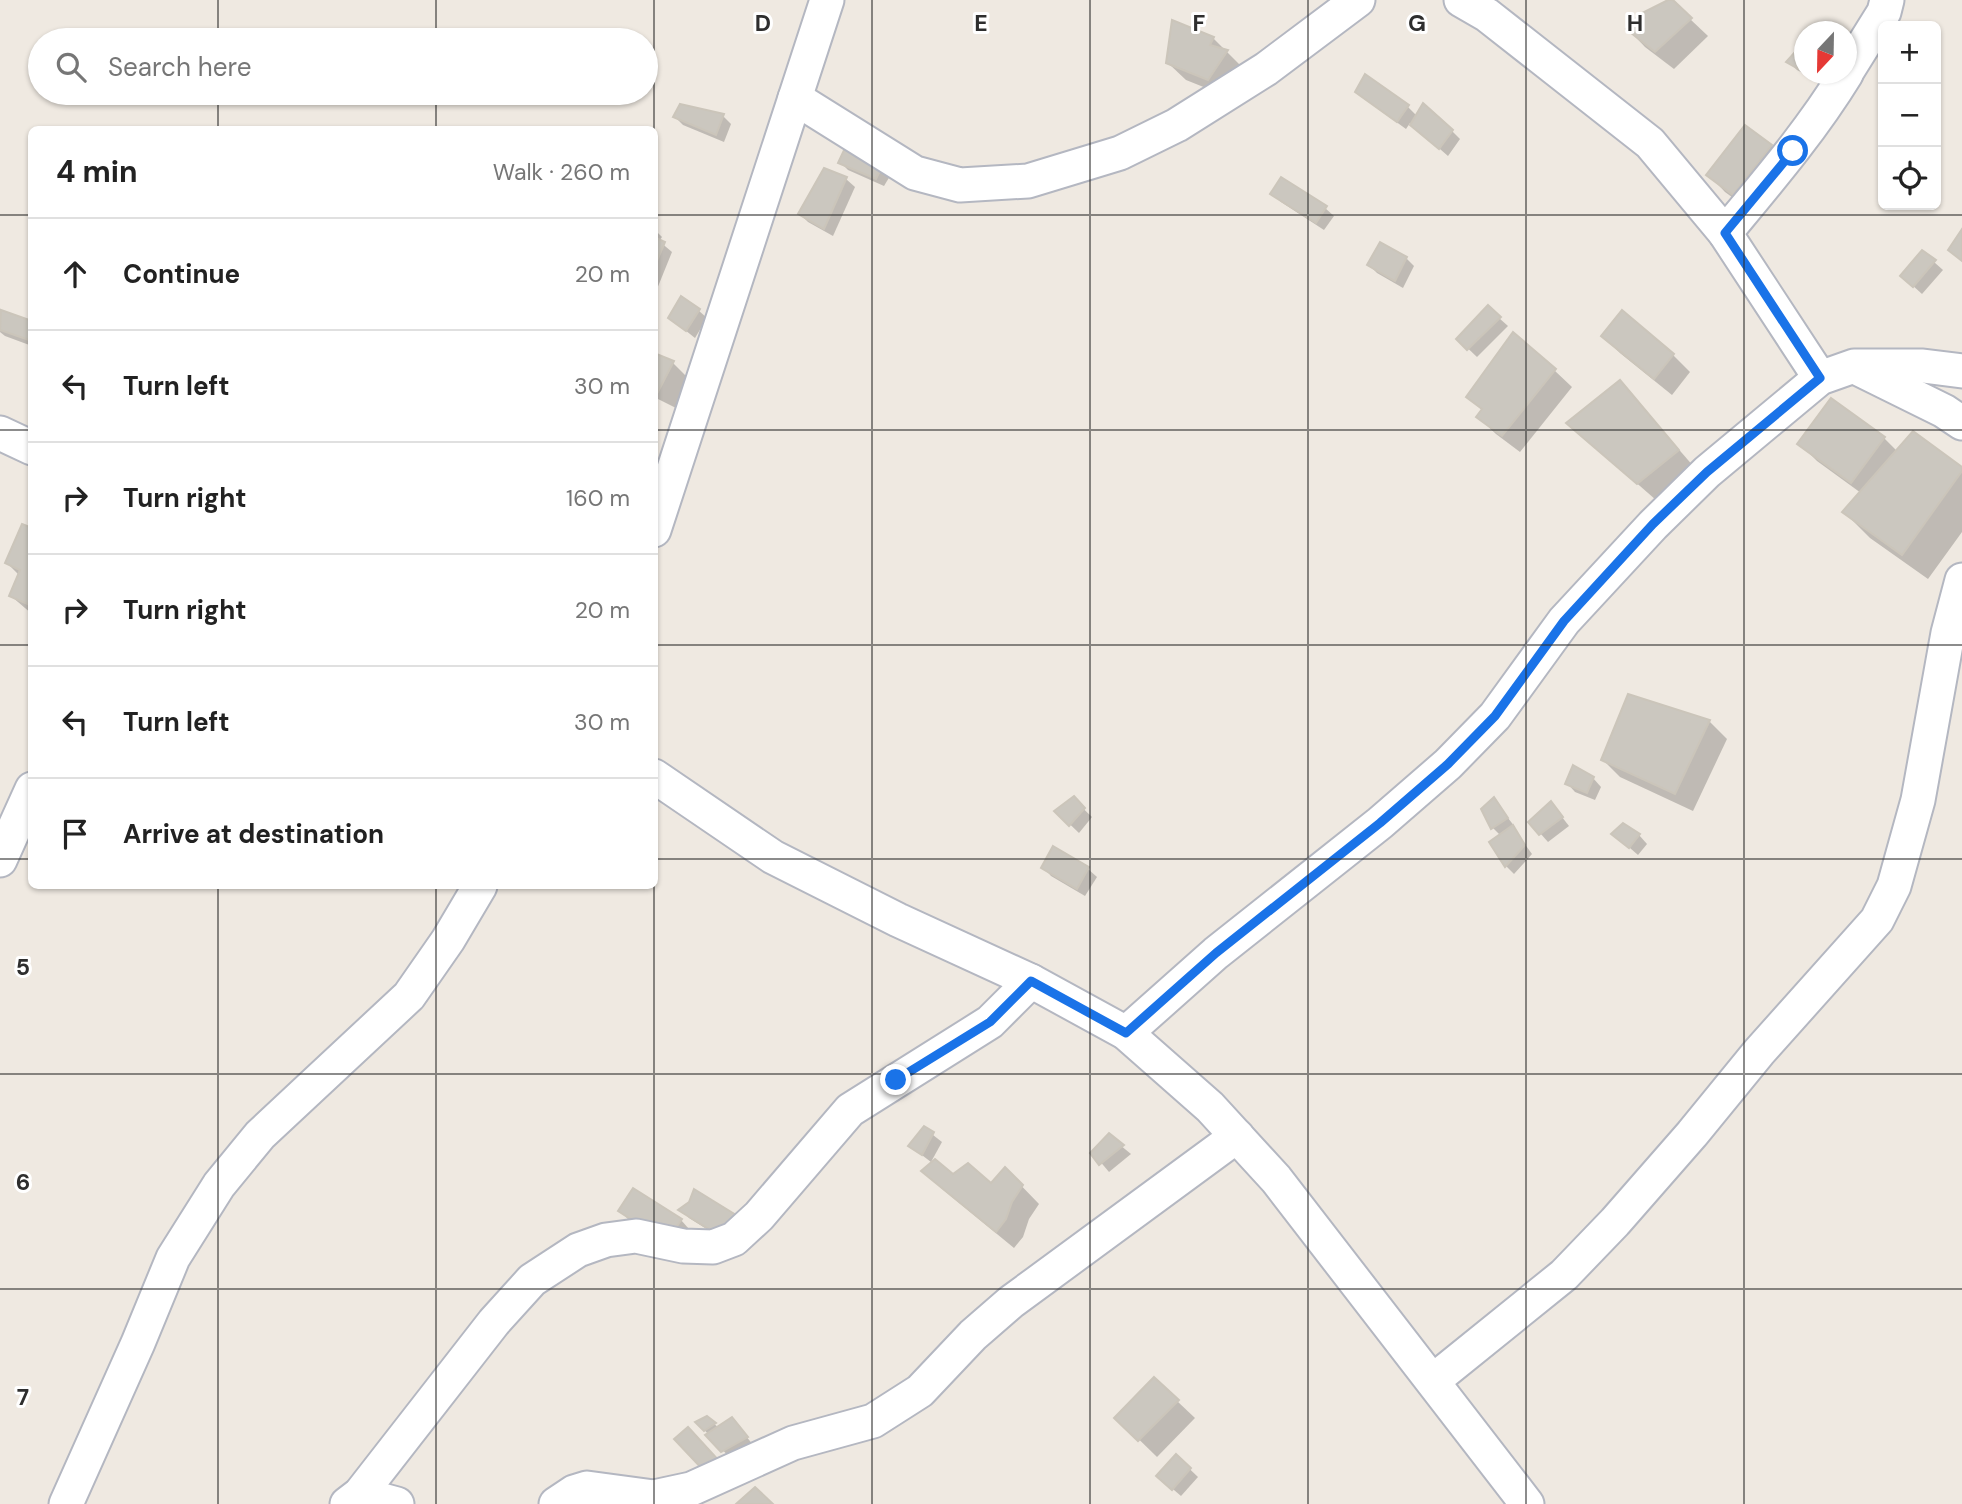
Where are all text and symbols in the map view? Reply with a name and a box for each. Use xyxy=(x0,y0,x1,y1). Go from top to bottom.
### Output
text: D xyxy=(755,8,771,38)
text: E xyxy=(974,8,988,38)
text: F xyxy=(1193,8,1206,38)
text: G xyxy=(1408,8,1426,38)
text: H xyxy=(1627,8,1643,38)
north arrow xyxy=(1794,21,1857,84)
map controls xyxy=(1878,21,1941,210)
button: + xyxy=(1878,21,1941,84)
search box xyxy=(28,28,658,105)
icon: search xyxy=(52,48,90,86)
text: Search here xyxy=(108,50,251,84)
button: − xyxy=(1878,84,1941,147)
route start xyxy=(1777,135,1808,166)
button: locate xyxy=(1878,147,1941,210)
text: 4 min xyxy=(56,152,138,191)
text: Walk · 260 m xyxy=(493,157,630,187)
icon: ahead xyxy=(56,255,94,293)
text: Continue xyxy=(123,257,240,291)
text: 20 m xyxy=(575,259,630,289)
icon: left xyxy=(56,367,94,405)
text: Turn left xyxy=(123,369,230,403)
text: 30 m xyxy=(574,371,630,401)
icon: right xyxy=(56,479,94,517)
text: Turn right xyxy=(123,481,247,515)
text: 160 m xyxy=(566,483,630,513)
icon: right xyxy=(56,591,94,629)
text: Turn right xyxy=(123,593,247,627)
text: 20 m xyxy=(575,595,630,625)
icon: left xyxy=(56,703,94,741)
text: Turn left xyxy=(123,705,230,739)
text: 30 m xyxy=(574,707,630,737)
icon: arrive xyxy=(56,815,94,853)
text: Arrive at destination xyxy=(123,817,384,851)
text: 5 xyxy=(16,952,30,982)
route end xyxy=(880,1064,911,1095)
text: 6 xyxy=(16,1167,30,1197)
text: 7 xyxy=(17,1382,29,1412)

